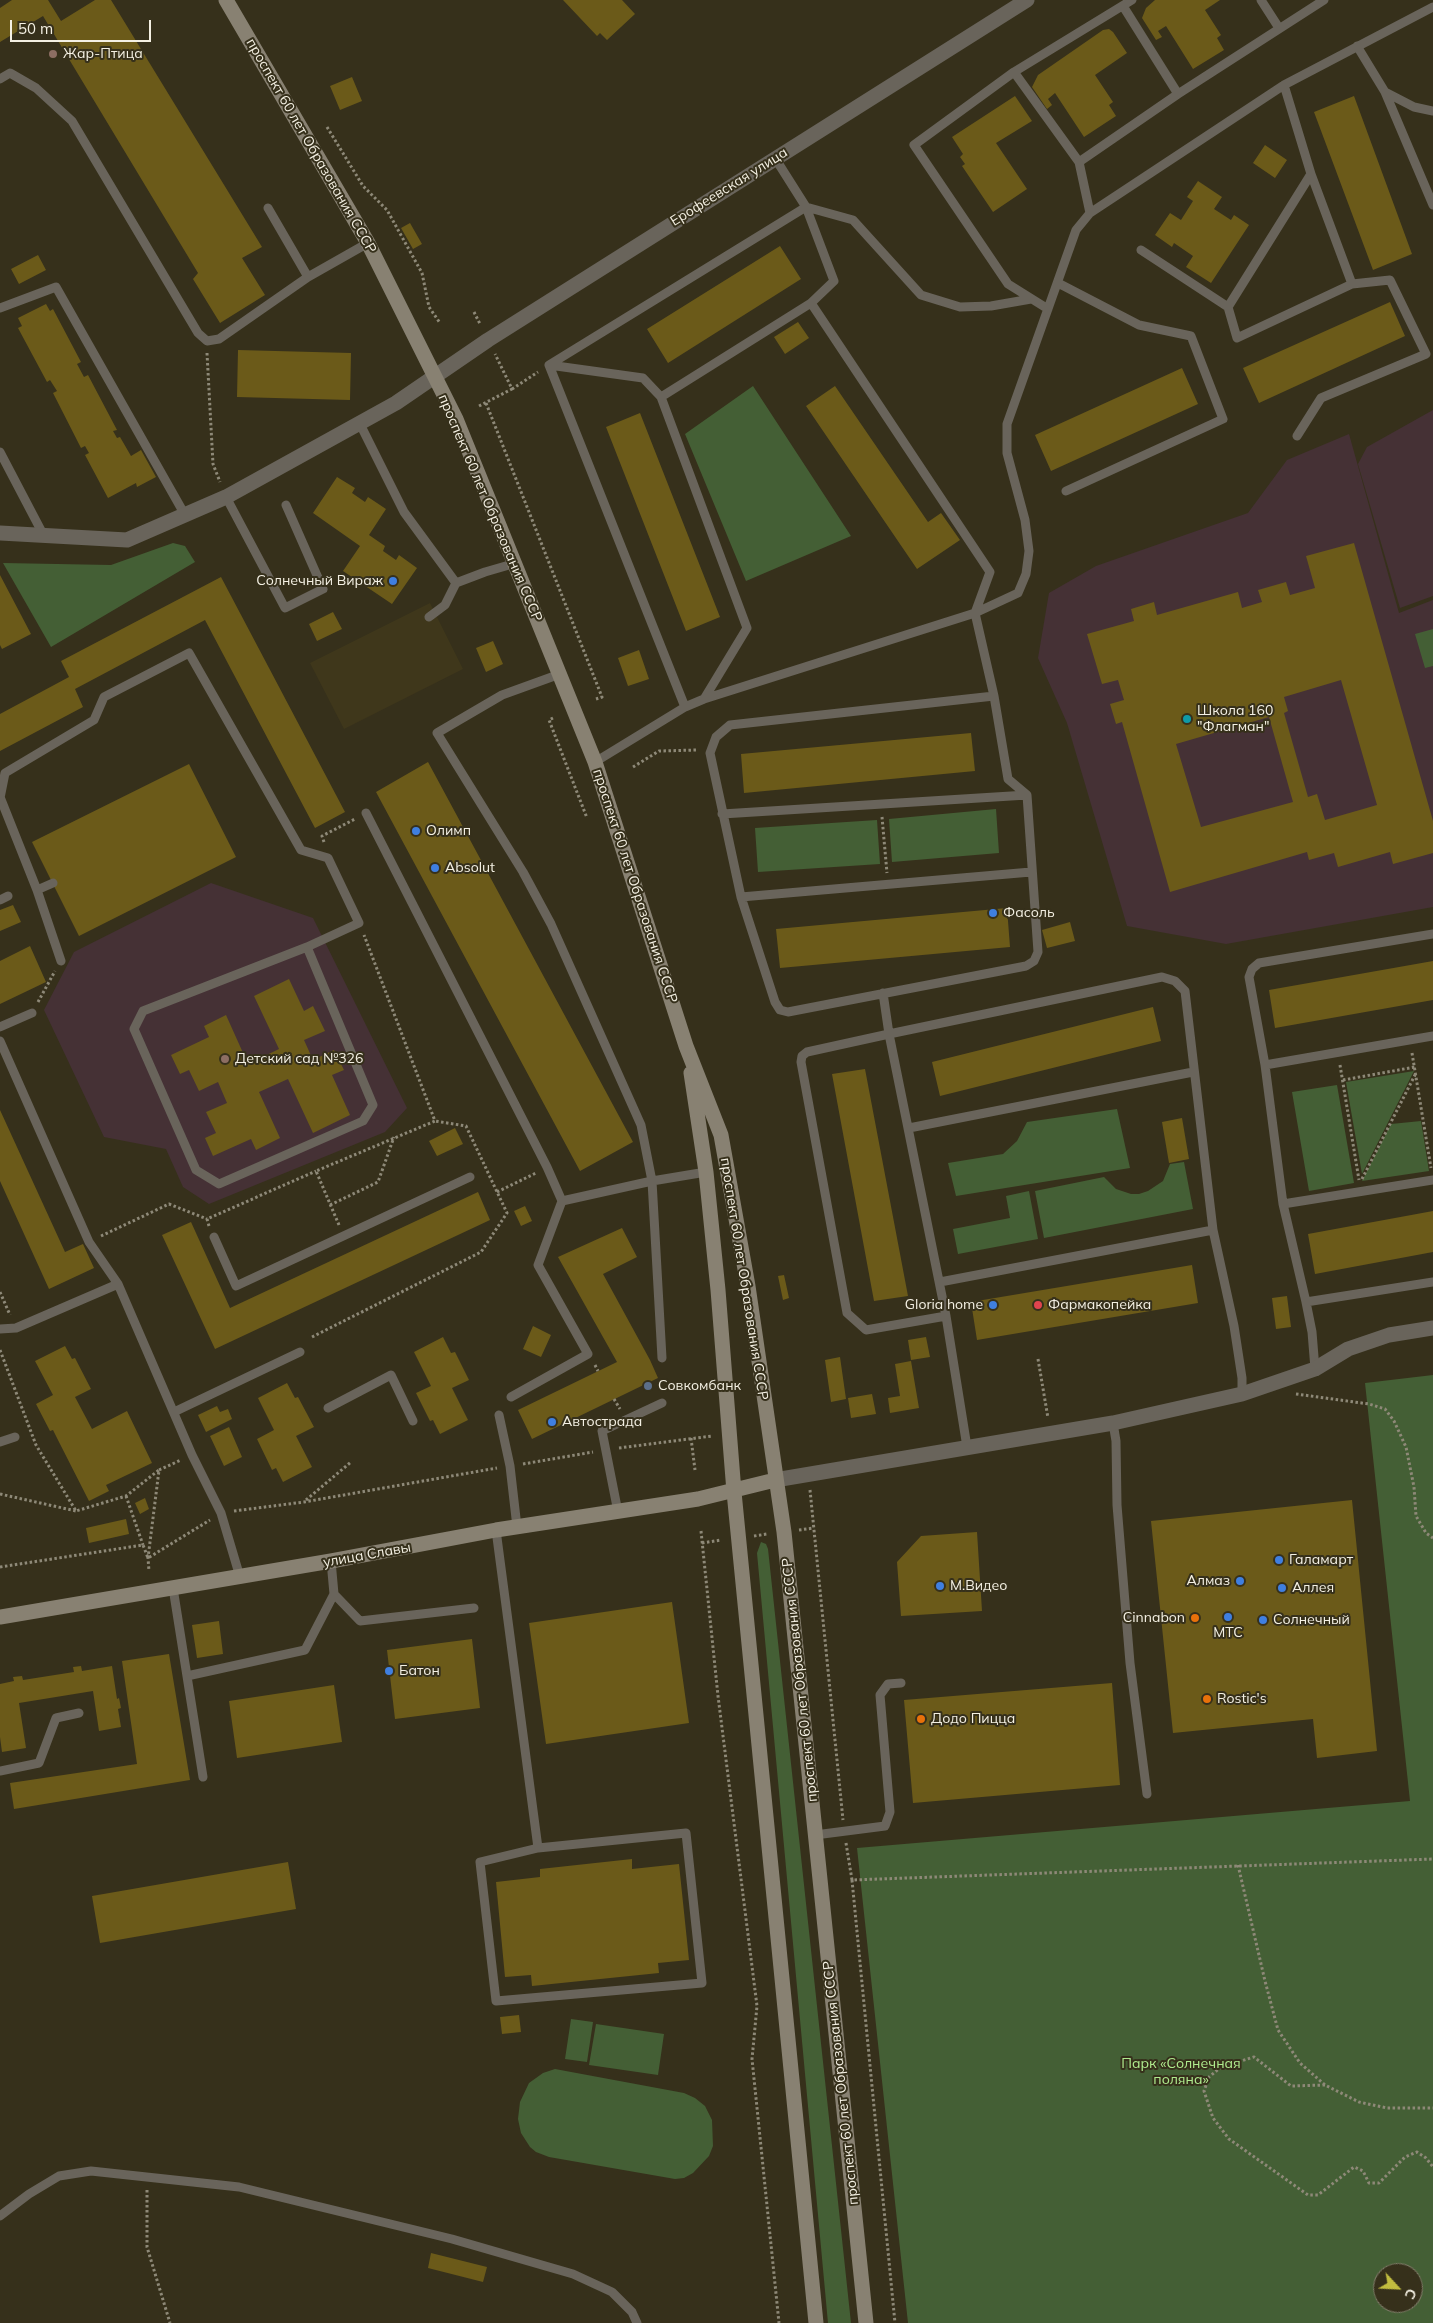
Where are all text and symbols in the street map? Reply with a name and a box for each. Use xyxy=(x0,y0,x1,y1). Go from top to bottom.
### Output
scale bar xyxy=(12,10,154,42)
text: 50 m xyxy=(18,19,53,38)
street label: проспект 60 лет Образования СССР xyxy=(242,36,380,256)
place label: Жар-Птица xyxy=(63,46,143,62)
marker: Жар-Птица xyxy=(47,48,59,60)
street label: Ерофеевская улица xyxy=(667,144,791,230)
street label: проспект 60 лет Образования СССР xyxy=(434,392,546,624)
place label: Солнечный Вираж xyxy=(256,573,383,589)
marker: Солнечный Вираж xyxy=(387,575,399,587)
place label: Школа 160 "Флагман" xyxy=(1197,703,1273,736)
marker: Школа 160 "Флагман" xyxy=(1181,713,1193,725)
street label: проспект 60 лет Образования СССР xyxy=(589,767,681,1005)
place label: Олимп xyxy=(426,823,471,839)
marker: Олимп xyxy=(410,825,422,837)
place label: Absolut xyxy=(445,860,495,876)
marker: Absolut xyxy=(429,862,441,874)
place label: Фасоль xyxy=(1003,905,1055,921)
marker: Фасоль xyxy=(987,907,999,919)
place label: Детский сад №326 xyxy=(235,1051,363,1067)
marker: Детский сад №326 xyxy=(219,1053,231,1065)
street label: проспект 60 лет Образования СССР xyxy=(717,1157,771,1401)
place label: Gloria home xyxy=(905,1297,983,1313)
place label: Фармакопейка xyxy=(1048,1297,1151,1313)
marker: Gloria home xyxy=(987,1299,999,1311)
marker: Фармакопейка xyxy=(1032,1299,1044,1311)
place label: Совкомбанк xyxy=(658,1378,741,1394)
marker: Совкомбанк xyxy=(642,1380,654,1392)
place label: Автострада xyxy=(562,1414,642,1430)
marker: Автострада xyxy=(546,1416,558,1428)
street label: улица Славы xyxy=(322,1539,412,1571)
place label: Галамарт xyxy=(1289,1552,1353,1568)
marker: Галамарт xyxy=(1273,1554,1285,1566)
street label: проспект 60 лет Образования СССР xyxy=(779,1557,821,1803)
place label: Алмаз xyxy=(1186,1573,1230,1589)
marker: Алмаз xyxy=(1234,1575,1246,1587)
place label: М.Видео xyxy=(950,1578,1007,1594)
marker: М.Видео xyxy=(934,1580,946,1592)
place label: Аллея xyxy=(1292,1580,1334,1596)
marker: Аллея xyxy=(1276,1582,1288,1594)
place label: Cinnabon xyxy=(1123,1610,1185,1626)
marker: МТС xyxy=(1222,1611,1234,1623)
marker: Cinnabon xyxy=(1189,1612,1201,1624)
place label: Солнечный xyxy=(1273,1612,1350,1628)
marker: Солнечный xyxy=(1257,1614,1269,1626)
place label: МТС xyxy=(1213,1625,1243,1641)
place label: Батон xyxy=(399,1663,440,1679)
marker: Батон xyxy=(383,1665,395,1677)
place label: Rostic's xyxy=(1217,1691,1267,1707)
marker: Rostic's xyxy=(1201,1693,1213,1705)
place label: Додо Пицца xyxy=(931,1711,1015,1727)
marker: Додо Пицца xyxy=(915,1713,927,1725)
street label: проспект 60 лет Образования СССР xyxy=(820,1960,862,2206)
park label: Парк «Солнечная поляна» xyxy=(1121,2056,1241,2088)
north arrow xyxy=(1373,2263,1423,2313)
text: С xyxy=(1401,2286,1421,2302)

